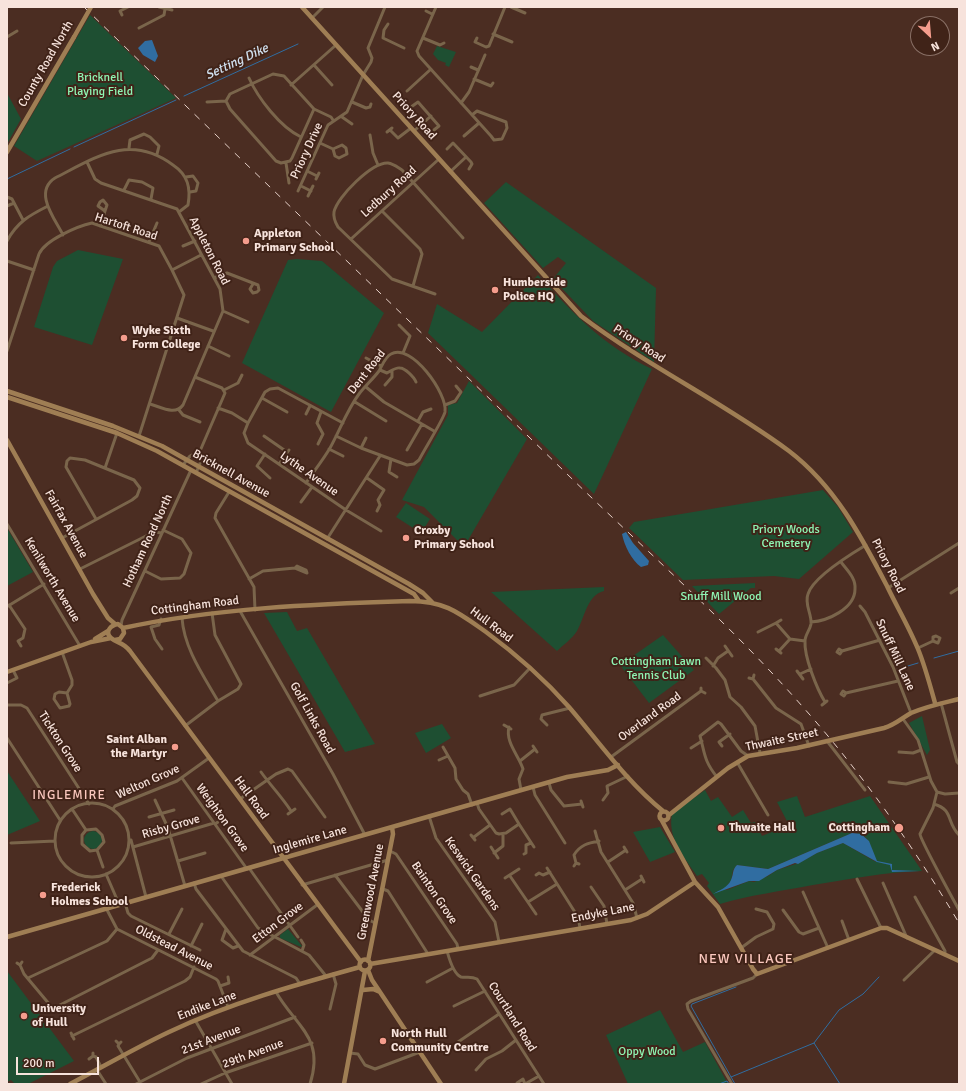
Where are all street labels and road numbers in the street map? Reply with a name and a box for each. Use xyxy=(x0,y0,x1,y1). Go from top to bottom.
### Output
street label: County Road North xyxy=(15,18,77,110)
street label: Priory Road xyxy=(389,89,439,143)
street label: Priory Drive xyxy=(288,121,326,181)
street label: Ledbury Road xyxy=(358,163,420,221)
street label: Hartoft Road xyxy=(93,210,159,244)
street label: Appleton Road xyxy=(186,214,232,288)
street label: Priory Road xyxy=(610,322,668,366)
street label: Dent Road xyxy=(345,347,389,397)
street label: Bricknell Avenue xyxy=(190,447,272,501)
street label: Lythe Avenue xyxy=(277,448,341,500)
street label: Fairfax Avenue xyxy=(41,487,91,561)
street label: Hotham Road North xyxy=(120,492,176,590)
street label: Kenilworth Avenue xyxy=(21,535,83,625)
street label: Priory Road xyxy=(868,536,908,596)
street label: Cottingham Road xyxy=(150,593,240,619)
street label: Hull Road xyxy=(467,604,515,646)
street label: Snuff Mill Lane xyxy=(872,617,918,693)
street label: Golf Links Road xyxy=(286,680,338,756)
street label: Overland Road xyxy=(616,689,684,745)
street label: Tickton Grove xyxy=(35,709,85,775)
street label: Thwaite Street xyxy=(744,725,820,755)
street label: Welton Grove xyxy=(114,762,182,802)
street label: Hall Road xyxy=(231,774,271,822)
street label: Weighton Grove xyxy=(192,781,252,855)
street label: Risby Grove xyxy=(140,812,202,842)
street label: Inglemire Lane xyxy=(271,823,349,857)
street label: Keswick Gardens xyxy=(441,834,503,914)
street label: Greenwood Avenue xyxy=(355,843,387,941)
street label: Bainton Grove xyxy=(408,859,460,927)
street label: Etton Grove xyxy=(250,899,306,947)
street label: Endyke Lane xyxy=(570,900,636,926)
street label: Oldstead Avenue xyxy=(133,922,215,974)
street label: Courtland Road xyxy=(485,979,539,1055)
street label: Endike Lane xyxy=(175,988,239,1024)
street label: 21st Avenue xyxy=(179,1022,243,1058)
street label: 29th Avenue xyxy=(221,1036,285,1072)

